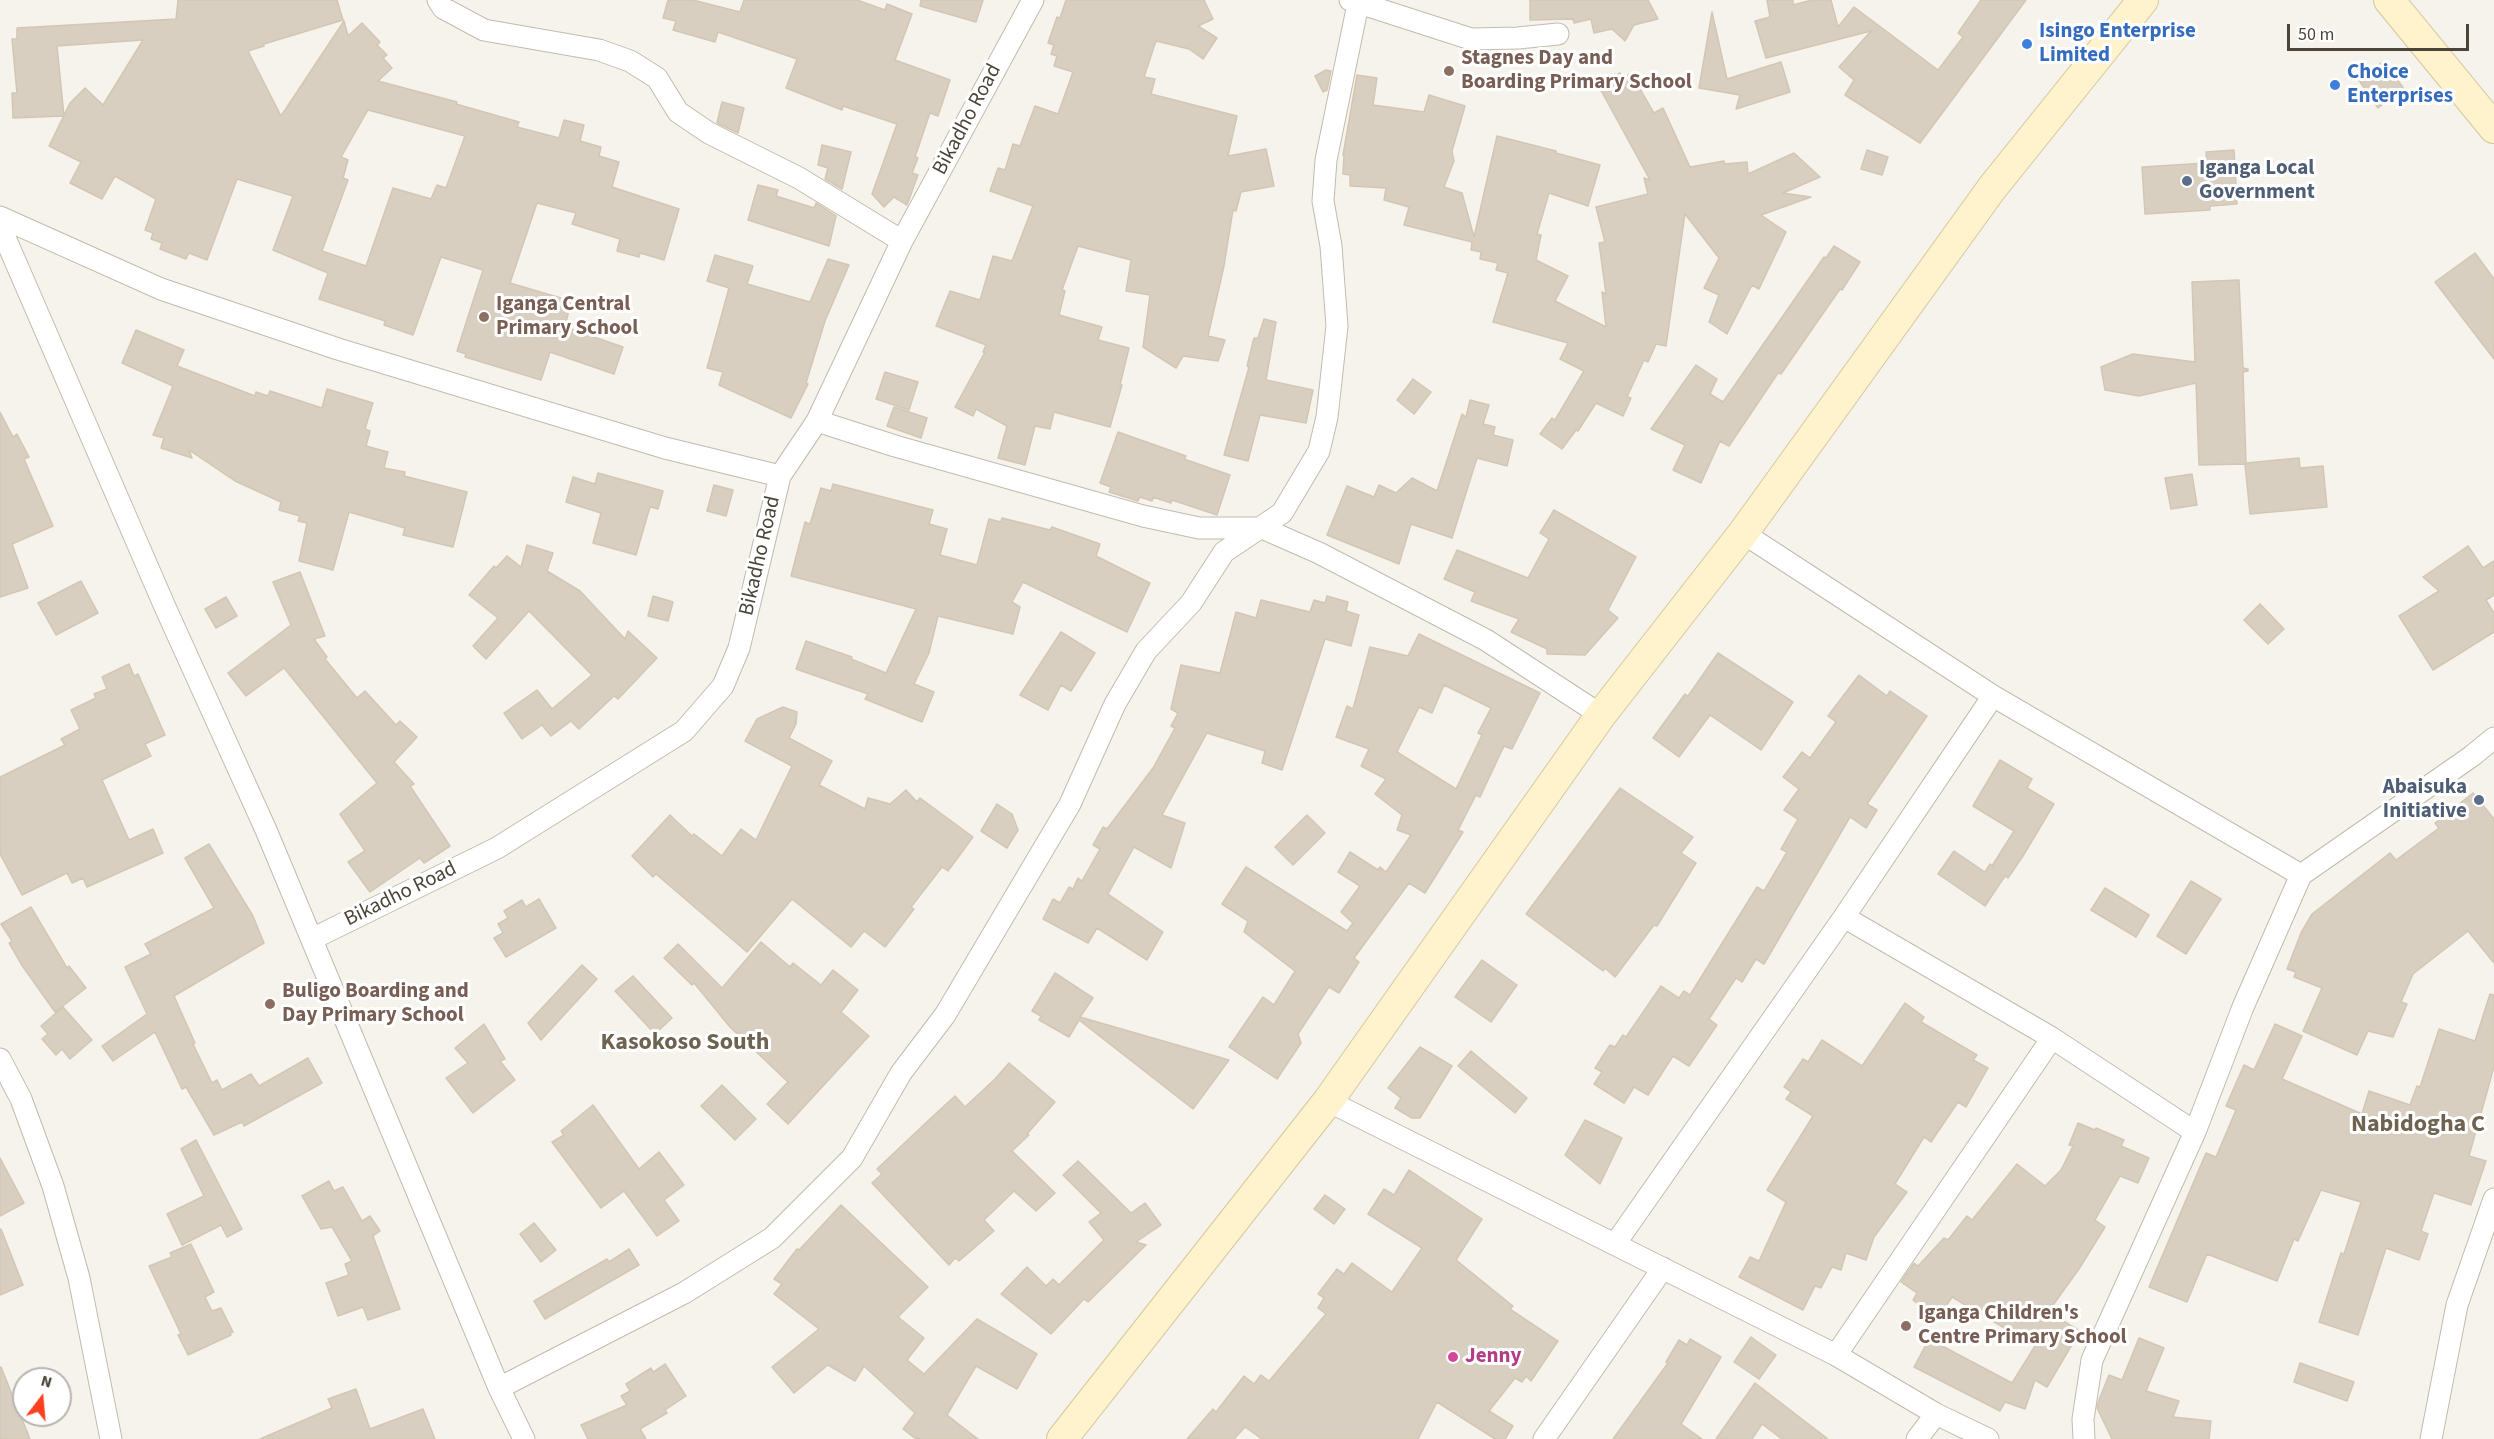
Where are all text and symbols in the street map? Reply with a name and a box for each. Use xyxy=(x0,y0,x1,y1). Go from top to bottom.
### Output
scale bar xyxy=(2290,12,2472,50)
place label: Isingo Enterprise Limited xyxy=(2039,19,2196,69)
text: 50 m xyxy=(2298,22,2334,47)
marker: Isingo Enterprise Limited xyxy=(2020,37,2034,51)
place label: Stagnes Day and Boarding Primary School xyxy=(1461,46,1692,96)
street label: Bikadho Road xyxy=(928,60,1008,180)
place label: Choice Enterprises xyxy=(2347,60,2453,110)
marker: Stagnes Day and Boarding Primary School xyxy=(1442,64,1456,78)
marker: Choice Enterprises xyxy=(2328,78,2342,92)
place label: Iganga Local Government xyxy=(2199,156,2315,206)
marker: Iganga Local Government xyxy=(2180,174,2194,188)
place label: Iganga Central Primary School xyxy=(496,292,638,342)
marker: Iganga Central Primary School xyxy=(477,310,491,324)
street label: Bikadho Road xyxy=(735,494,787,618)
place label: Abaisuka Initiative xyxy=(2383,775,2467,825)
marker: Abaisuka Initiative xyxy=(2472,793,2486,807)
street label: Bikadho Road xyxy=(341,857,461,933)
place label: Buligo Boarding and Day Primary School xyxy=(282,979,469,1029)
marker: Buligo Boarding and Day Primary School xyxy=(263,997,277,1011)
district label: Kasokoso South xyxy=(601,1030,769,1058)
district label: Nabidogha C xyxy=(2351,1112,2485,1140)
place label: Iganga Children's Centre Primary School xyxy=(1918,1301,2127,1351)
marker: Iganga Children's Centre Primary School xyxy=(1899,1319,1913,1333)
place label: Jenny xyxy=(1465,1344,1522,1370)
marker: Jenny xyxy=(1446,1350,1460,1364)
north arrow xyxy=(12,1367,72,1427)
text: N xyxy=(38,1370,55,1394)

